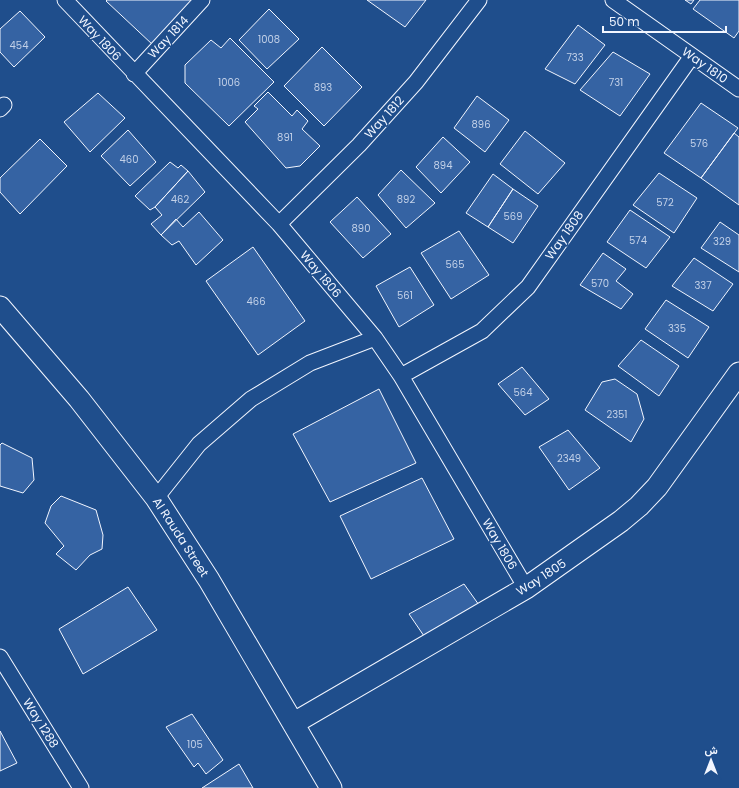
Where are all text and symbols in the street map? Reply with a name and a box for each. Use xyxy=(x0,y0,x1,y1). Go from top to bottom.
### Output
scale bar xyxy=(603,8,726,34)
street label: Way 1806 xyxy=(75,12,125,64)
street label: Way 1814 xyxy=(144,12,192,62)
text: 50 m xyxy=(609,13,640,30)
house number: 1008 xyxy=(258,32,280,47)
house number: 454 xyxy=(10,38,28,53)
street label: Way 1810 xyxy=(679,43,731,87)
house number: 733 xyxy=(566,50,584,65)
house number: 1006 xyxy=(218,75,240,90)
house number: 731 xyxy=(609,75,623,90)
house number: 893 xyxy=(314,80,332,95)
street label: Way 1812 xyxy=(360,92,408,142)
house number: 896 xyxy=(472,117,490,132)
house number: 891 xyxy=(277,130,293,145)
house number: 576 xyxy=(690,136,708,151)
house number: 460 xyxy=(120,152,138,167)
house number: 894 xyxy=(434,158,452,173)
house number: 462 xyxy=(171,192,189,207)
house number: 892 xyxy=(397,192,415,207)
house number: 572 xyxy=(656,195,674,210)
street label: Way 1808 xyxy=(541,207,587,263)
house number: 569 xyxy=(504,209,522,224)
house number: 890 xyxy=(352,221,370,236)
house number: 574 xyxy=(629,233,647,248)
house number: 329 xyxy=(713,234,731,249)
street label: Way 1806 xyxy=(296,247,346,301)
house number: 565 xyxy=(446,257,464,272)
house number: 570 xyxy=(591,276,609,291)
house number: 337 xyxy=(694,278,712,293)
house number: 561 xyxy=(397,288,413,303)
house number: 466 xyxy=(247,294,266,309)
house number: 335 xyxy=(668,321,686,336)
house number: 564 xyxy=(514,385,532,400)
house number: 2351 xyxy=(606,407,628,422)
house number: 2349 xyxy=(557,451,581,466)
street label: Al Rauda Street xyxy=(149,494,213,580)
street label: Way 1806 xyxy=(479,515,521,573)
street label: Way 1805 xyxy=(513,555,569,599)
street label: Way 1288 xyxy=(19,695,63,751)
house number: 105 xyxy=(187,737,203,752)
north arrow xyxy=(691,740,731,780)
text: ش xyxy=(704,742,718,758)

